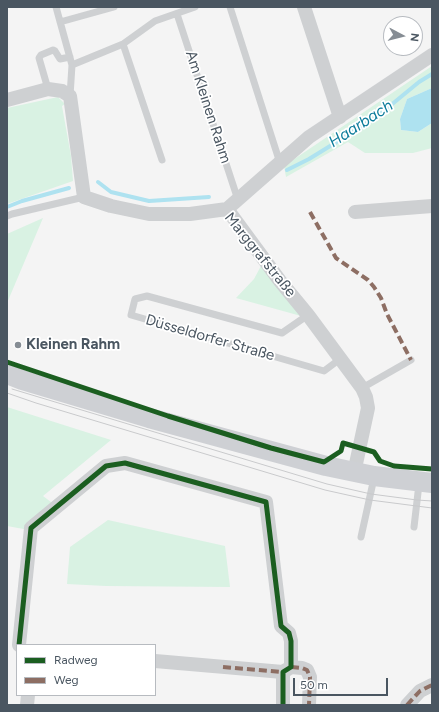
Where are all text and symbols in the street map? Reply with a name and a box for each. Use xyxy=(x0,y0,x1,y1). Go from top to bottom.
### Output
north arrow xyxy=(383,16,423,56)
text: N xyxy=(407,32,421,42)
street label: Am Kleinen Rahm xyxy=(181,48,235,166)
water label: Haarbach xyxy=(325,96,397,152)
street label: Marggrafstraße xyxy=(220,209,300,301)
street label: Düsseldorfer Straße xyxy=(143,311,277,365)
place label: Kleinen Rahm xyxy=(26,336,120,354)
marker: Kleinen Rahm xyxy=(13,340,23,350)
legend xyxy=(16,644,156,696)
text: Radweg xyxy=(54,653,98,667)
scale bar xyxy=(295,670,390,696)
text: Weg xyxy=(54,673,79,687)
text: 50 m xyxy=(300,678,328,692)

